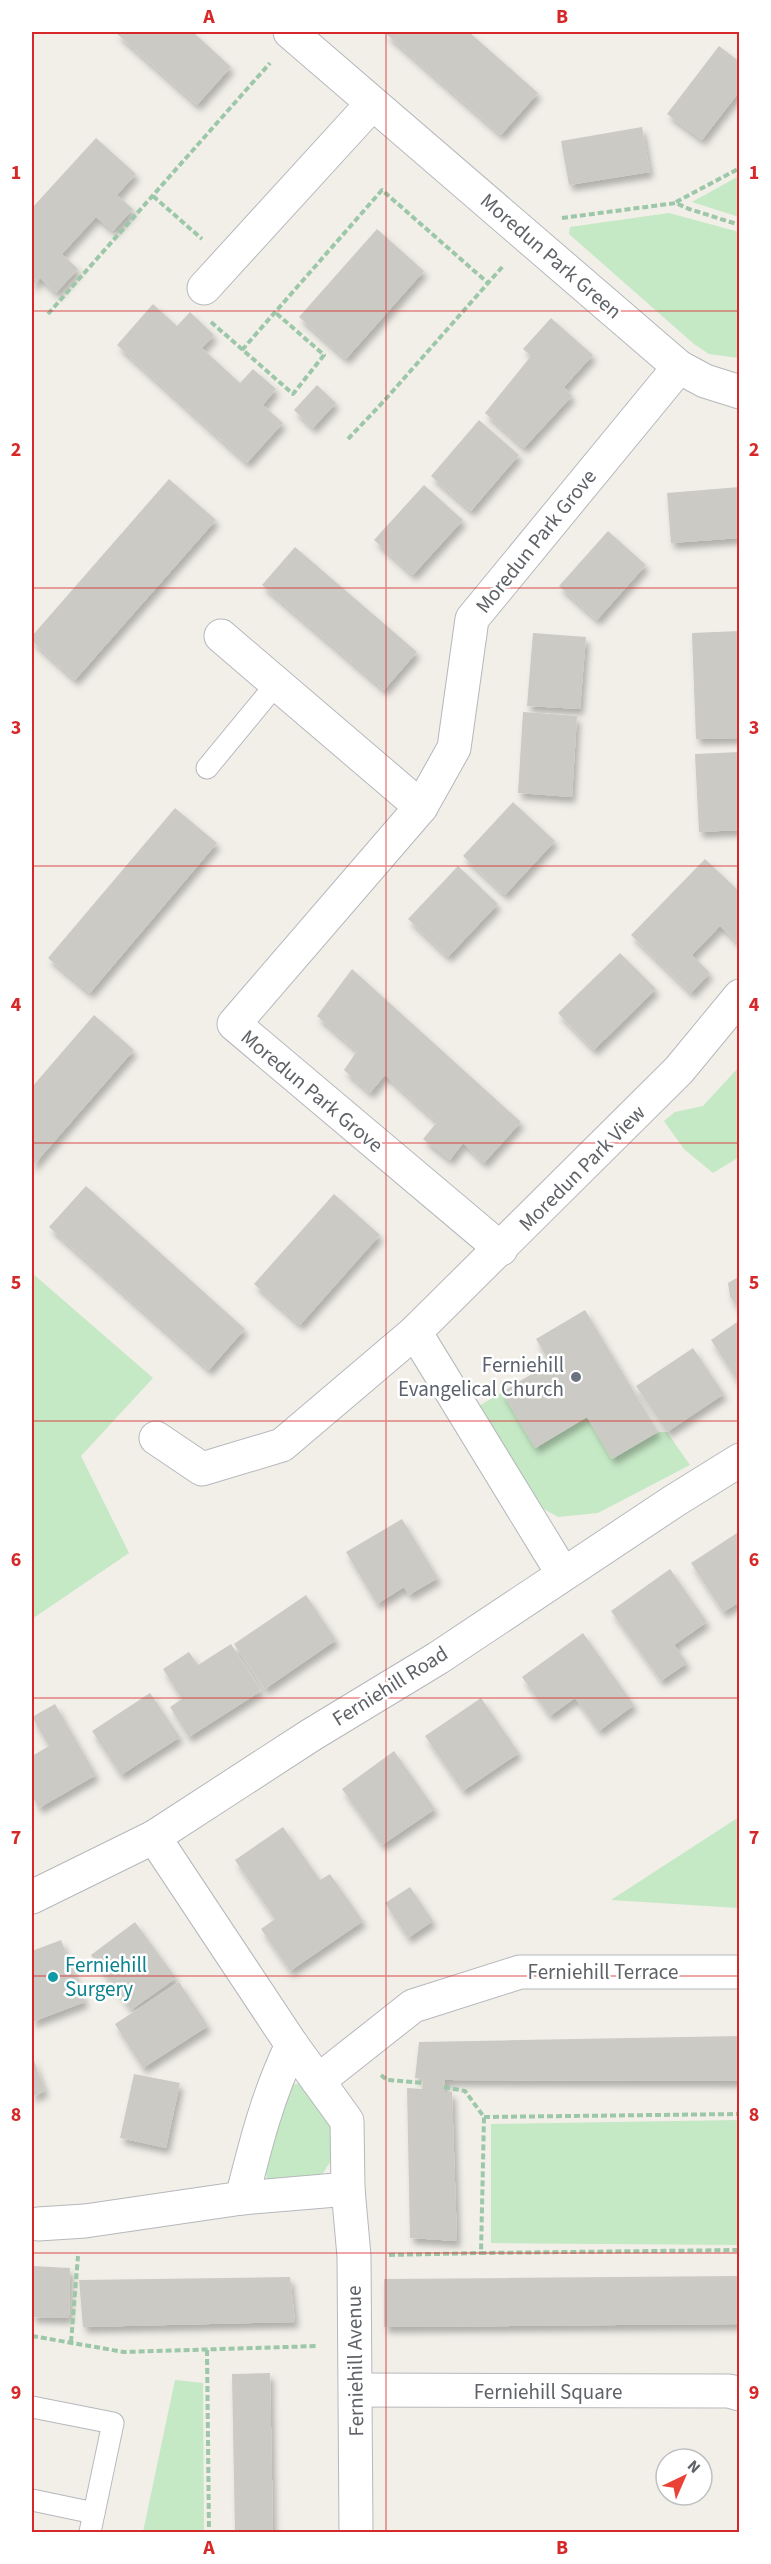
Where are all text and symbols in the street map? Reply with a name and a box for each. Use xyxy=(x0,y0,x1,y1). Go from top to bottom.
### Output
text: A xyxy=(202,3,215,31)
text: B xyxy=(556,3,568,31)
text: 1 xyxy=(11,159,21,187)
text: 1 xyxy=(749,159,759,187)
street label: Moredun Park Green xyxy=(474,186,628,326)
text: 2 xyxy=(11,436,21,464)
text: 2 xyxy=(749,436,759,464)
street label: Moredun Park Grove xyxy=(468,462,604,620)
text: 3 xyxy=(11,714,21,742)
text: 3 xyxy=(749,714,759,742)
text: 4 xyxy=(11,991,22,1019)
text: 4 xyxy=(749,991,760,1019)
street label: Moredun Park Grove xyxy=(234,1022,390,1160)
street label: Moredun Park View xyxy=(512,1098,652,1238)
text: 5 xyxy=(11,1269,21,1297)
text: 5 xyxy=(749,1269,759,1297)
place label: Ferniehill Evangelical Church xyxy=(398,1350,564,1404)
marker: Ferniehill Evangelical Church xyxy=(569,1370,583,1384)
text: 6 xyxy=(11,1546,21,1574)
text: 6 xyxy=(749,1546,759,1574)
street label: Ferniehill Road xyxy=(326,1638,454,1734)
text: 7 xyxy=(11,1824,21,1852)
text: 7 xyxy=(749,1824,759,1852)
place label: Ferniehill Surgery xyxy=(65,1950,147,2004)
street label: Ferniehill Terrace xyxy=(528,1957,678,1987)
marker: Ferniehill Surgery xyxy=(46,1970,60,1984)
text: 8 xyxy=(11,2101,21,2129)
text: 8 xyxy=(749,2101,759,2129)
street label: Ferniehill Avenue xyxy=(339,2285,371,2437)
street label: Ferniehill Square xyxy=(474,2377,622,2407)
text: 9 xyxy=(11,2379,21,2407)
text: 9 xyxy=(749,2379,759,2407)
north arrow xyxy=(654,2447,714,2507)
text: N xyxy=(682,2455,705,2479)
text: A xyxy=(202,2534,215,2562)
text: B xyxy=(556,2534,568,2562)

